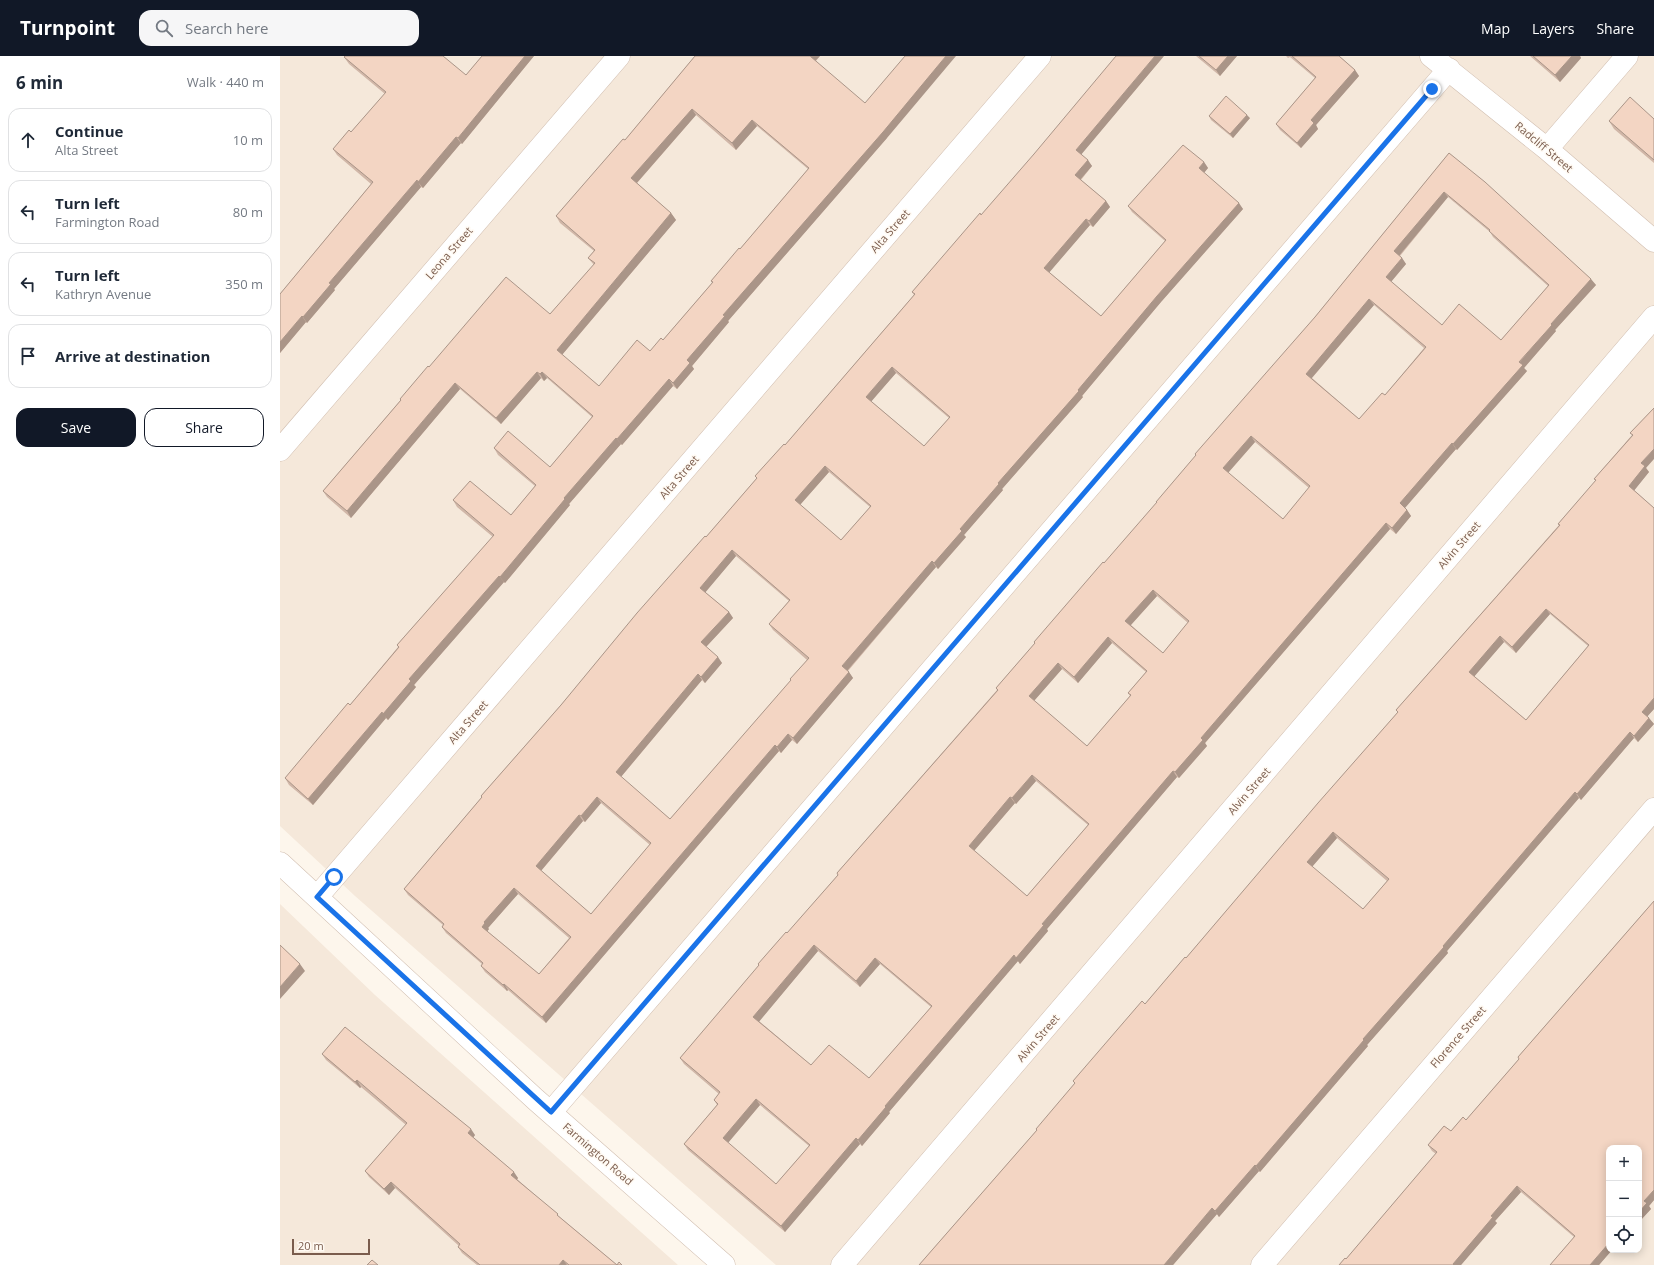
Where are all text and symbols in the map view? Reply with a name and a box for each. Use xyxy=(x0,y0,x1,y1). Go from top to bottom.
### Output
search box xyxy=(139,10,419,46)
text: Turnpoint xyxy=(20,15,115,41)
icon: search xyxy=(153,17,175,39)
text: Search here xyxy=(185,18,269,38)
text: Map xyxy=(1481,19,1510,38)
text: Layers xyxy=(1532,19,1574,38)
text: Share xyxy=(1596,19,1634,38)
text: 6 min xyxy=(16,71,63,94)
text: Walk · 440 m xyxy=(187,73,264,91)
route end xyxy=(1423,80,1441,98)
street label: Radcliff Street xyxy=(1512,118,1577,175)
text: Continue xyxy=(55,121,123,141)
icon: ahead xyxy=(17,129,39,151)
text: 10 m xyxy=(233,131,263,149)
text: Alta Street xyxy=(55,141,118,159)
text: Turn left xyxy=(55,193,120,213)
icon: left xyxy=(17,201,39,223)
text: 80 m xyxy=(233,203,263,221)
street label: Alta Street xyxy=(866,206,913,256)
text: Farmington Road xyxy=(55,213,159,231)
street label: Leona Street xyxy=(422,223,476,282)
text: Turn left xyxy=(55,265,120,285)
icon: left xyxy=(17,273,39,295)
text: 350 m xyxy=(225,275,263,293)
text: Kathryn Avenue xyxy=(55,285,151,303)
icon: arrive xyxy=(17,345,39,367)
text: Arrive at destination xyxy=(55,346,210,366)
button: Save xyxy=(16,408,136,447)
button: Share xyxy=(144,408,264,447)
street label: Alta Street xyxy=(655,452,702,502)
street label: Alvin Street xyxy=(1434,518,1483,572)
street label: Alta Street xyxy=(444,697,491,747)
street label: Alvin Street xyxy=(1224,764,1273,818)
route start xyxy=(325,868,343,886)
street label: Florence Street xyxy=(1427,1002,1489,1071)
street label: Alvin Street xyxy=(1013,1011,1062,1065)
street label: Farmington Road xyxy=(560,1119,637,1188)
map controls xyxy=(1606,1145,1642,1253)
button: + xyxy=(1606,1145,1642,1181)
button: − xyxy=(1606,1181,1642,1217)
button: locate xyxy=(1606,1217,1642,1253)
scale bar xyxy=(292,1237,370,1256)
text: 20 m xyxy=(298,1238,324,1253)

